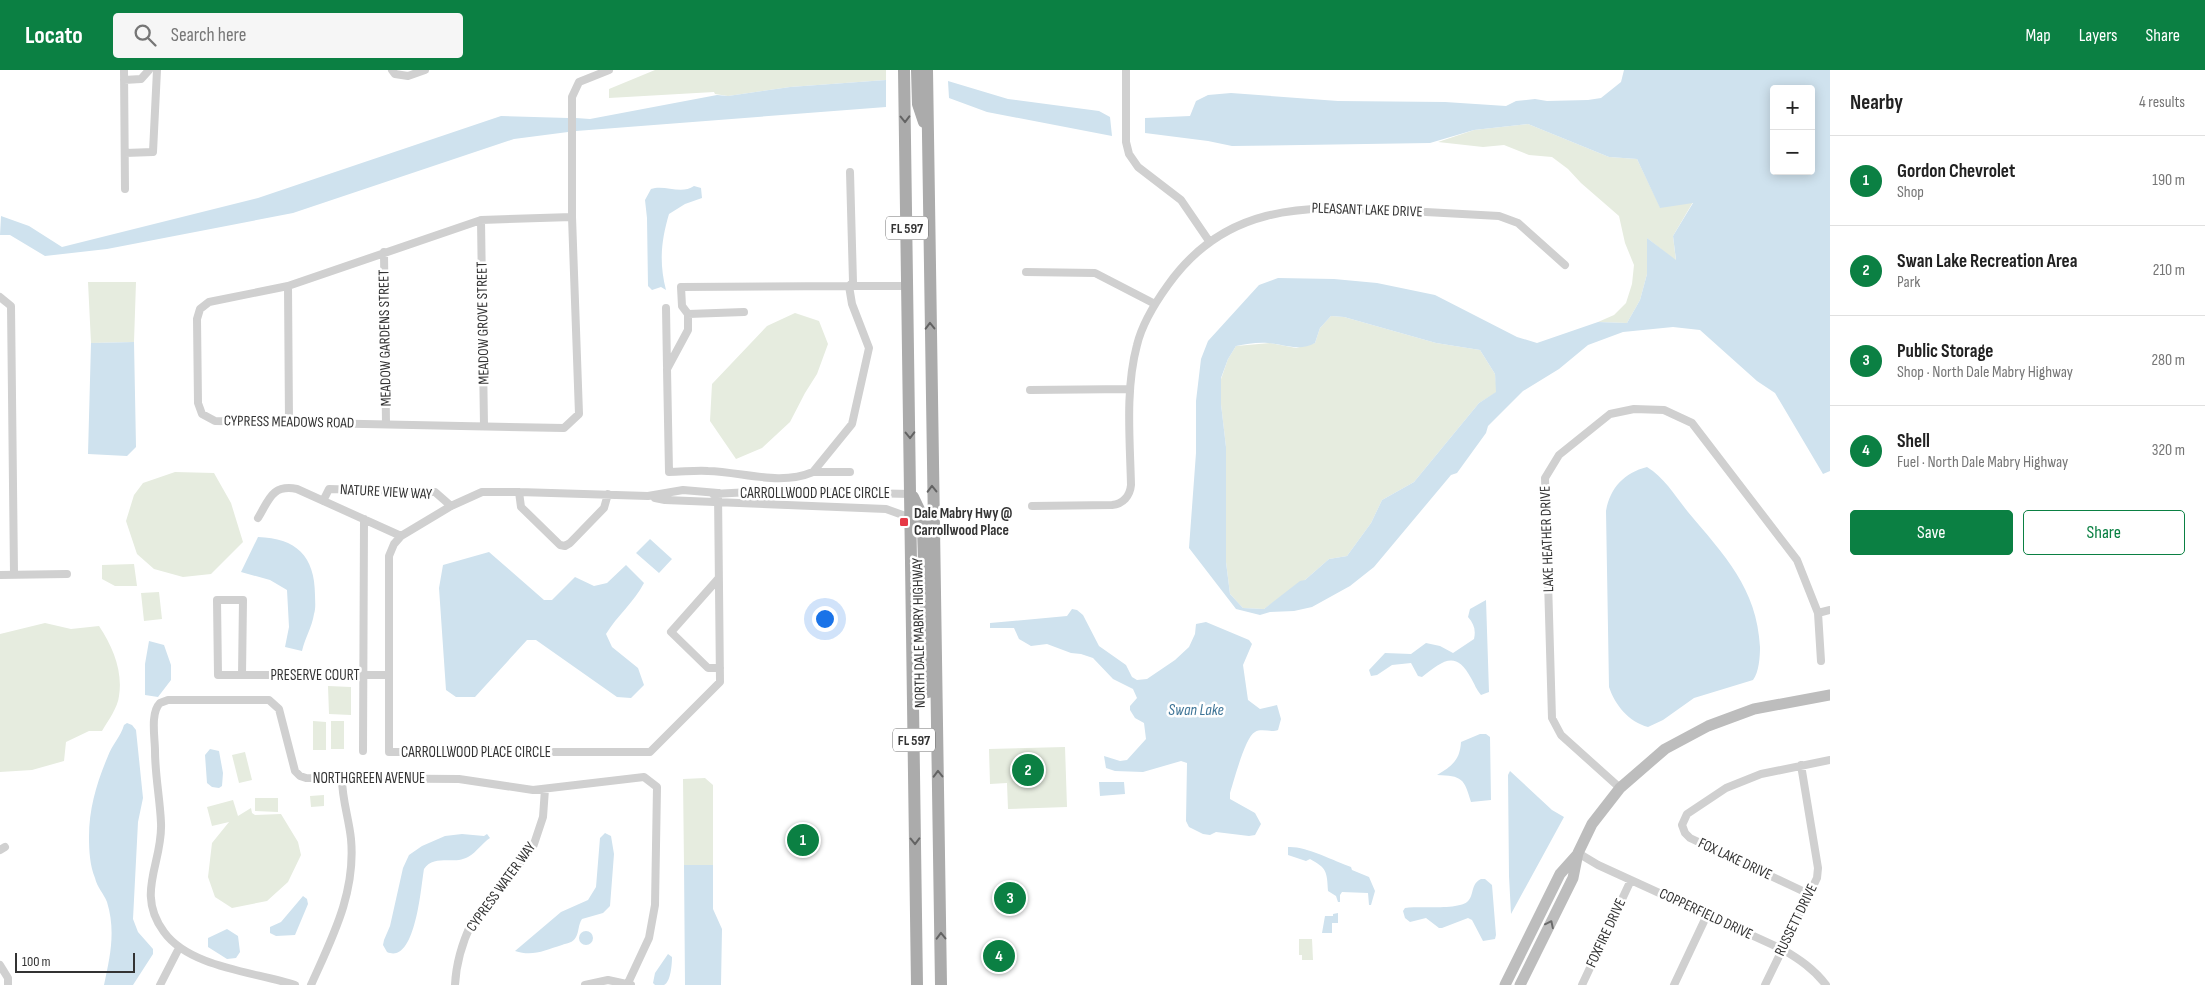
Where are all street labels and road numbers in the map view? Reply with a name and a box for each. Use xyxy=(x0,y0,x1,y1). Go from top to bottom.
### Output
street label: PLEASANT LAKE DRIVE xyxy=(1311,199,1423,221)
road number: FL 597 xyxy=(886,216,928,240)
street label: MEADOW GROVE STREET xyxy=(472,261,494,385)
street label: MEADOW GARDENS STREET xyxy=(374,269,396,407)
street label: CYPRESS MEADOWS ROAD xyxy=(224,411,354,433)
street label: NATURE VIEW WAY xyxy=(340,480,433,504)
street label: CARROLLWOOD PLACE CIRCLE xyxy=(740,484,890,503)
street label: LAKE HEATHER DRIVE xyxy=(1536,486,1558,592)
street label: NORTH DALE MABRY HIGHWAY xyxy=(908,557,930,708)
street label: PRESERVE COURT xyxy=(270,666,360,685)
road number: FL 597 xyxy=(893,728,935,752)
street label: CARROLLWOOD PLACE CIRCLE xyxy=(401,743,551,762)
street label: NORTHGREEN AVENUE xyxy=(313,769,425,788)
street label: FOX LAKE DRIVE xyxy=(1695,834,1775,884)
street label: CYPRESS WATER WAY xyxy=(462,838,540,935)
street label: RUSSETT DRIVE xyxy=(1770,881,1822,959)
street label: COPPERFIELD DRIVE xyxy=(1656,884,1756,944)
street label: FOXFIRE DRIVE xyxy=(1582,895,1630,971)

